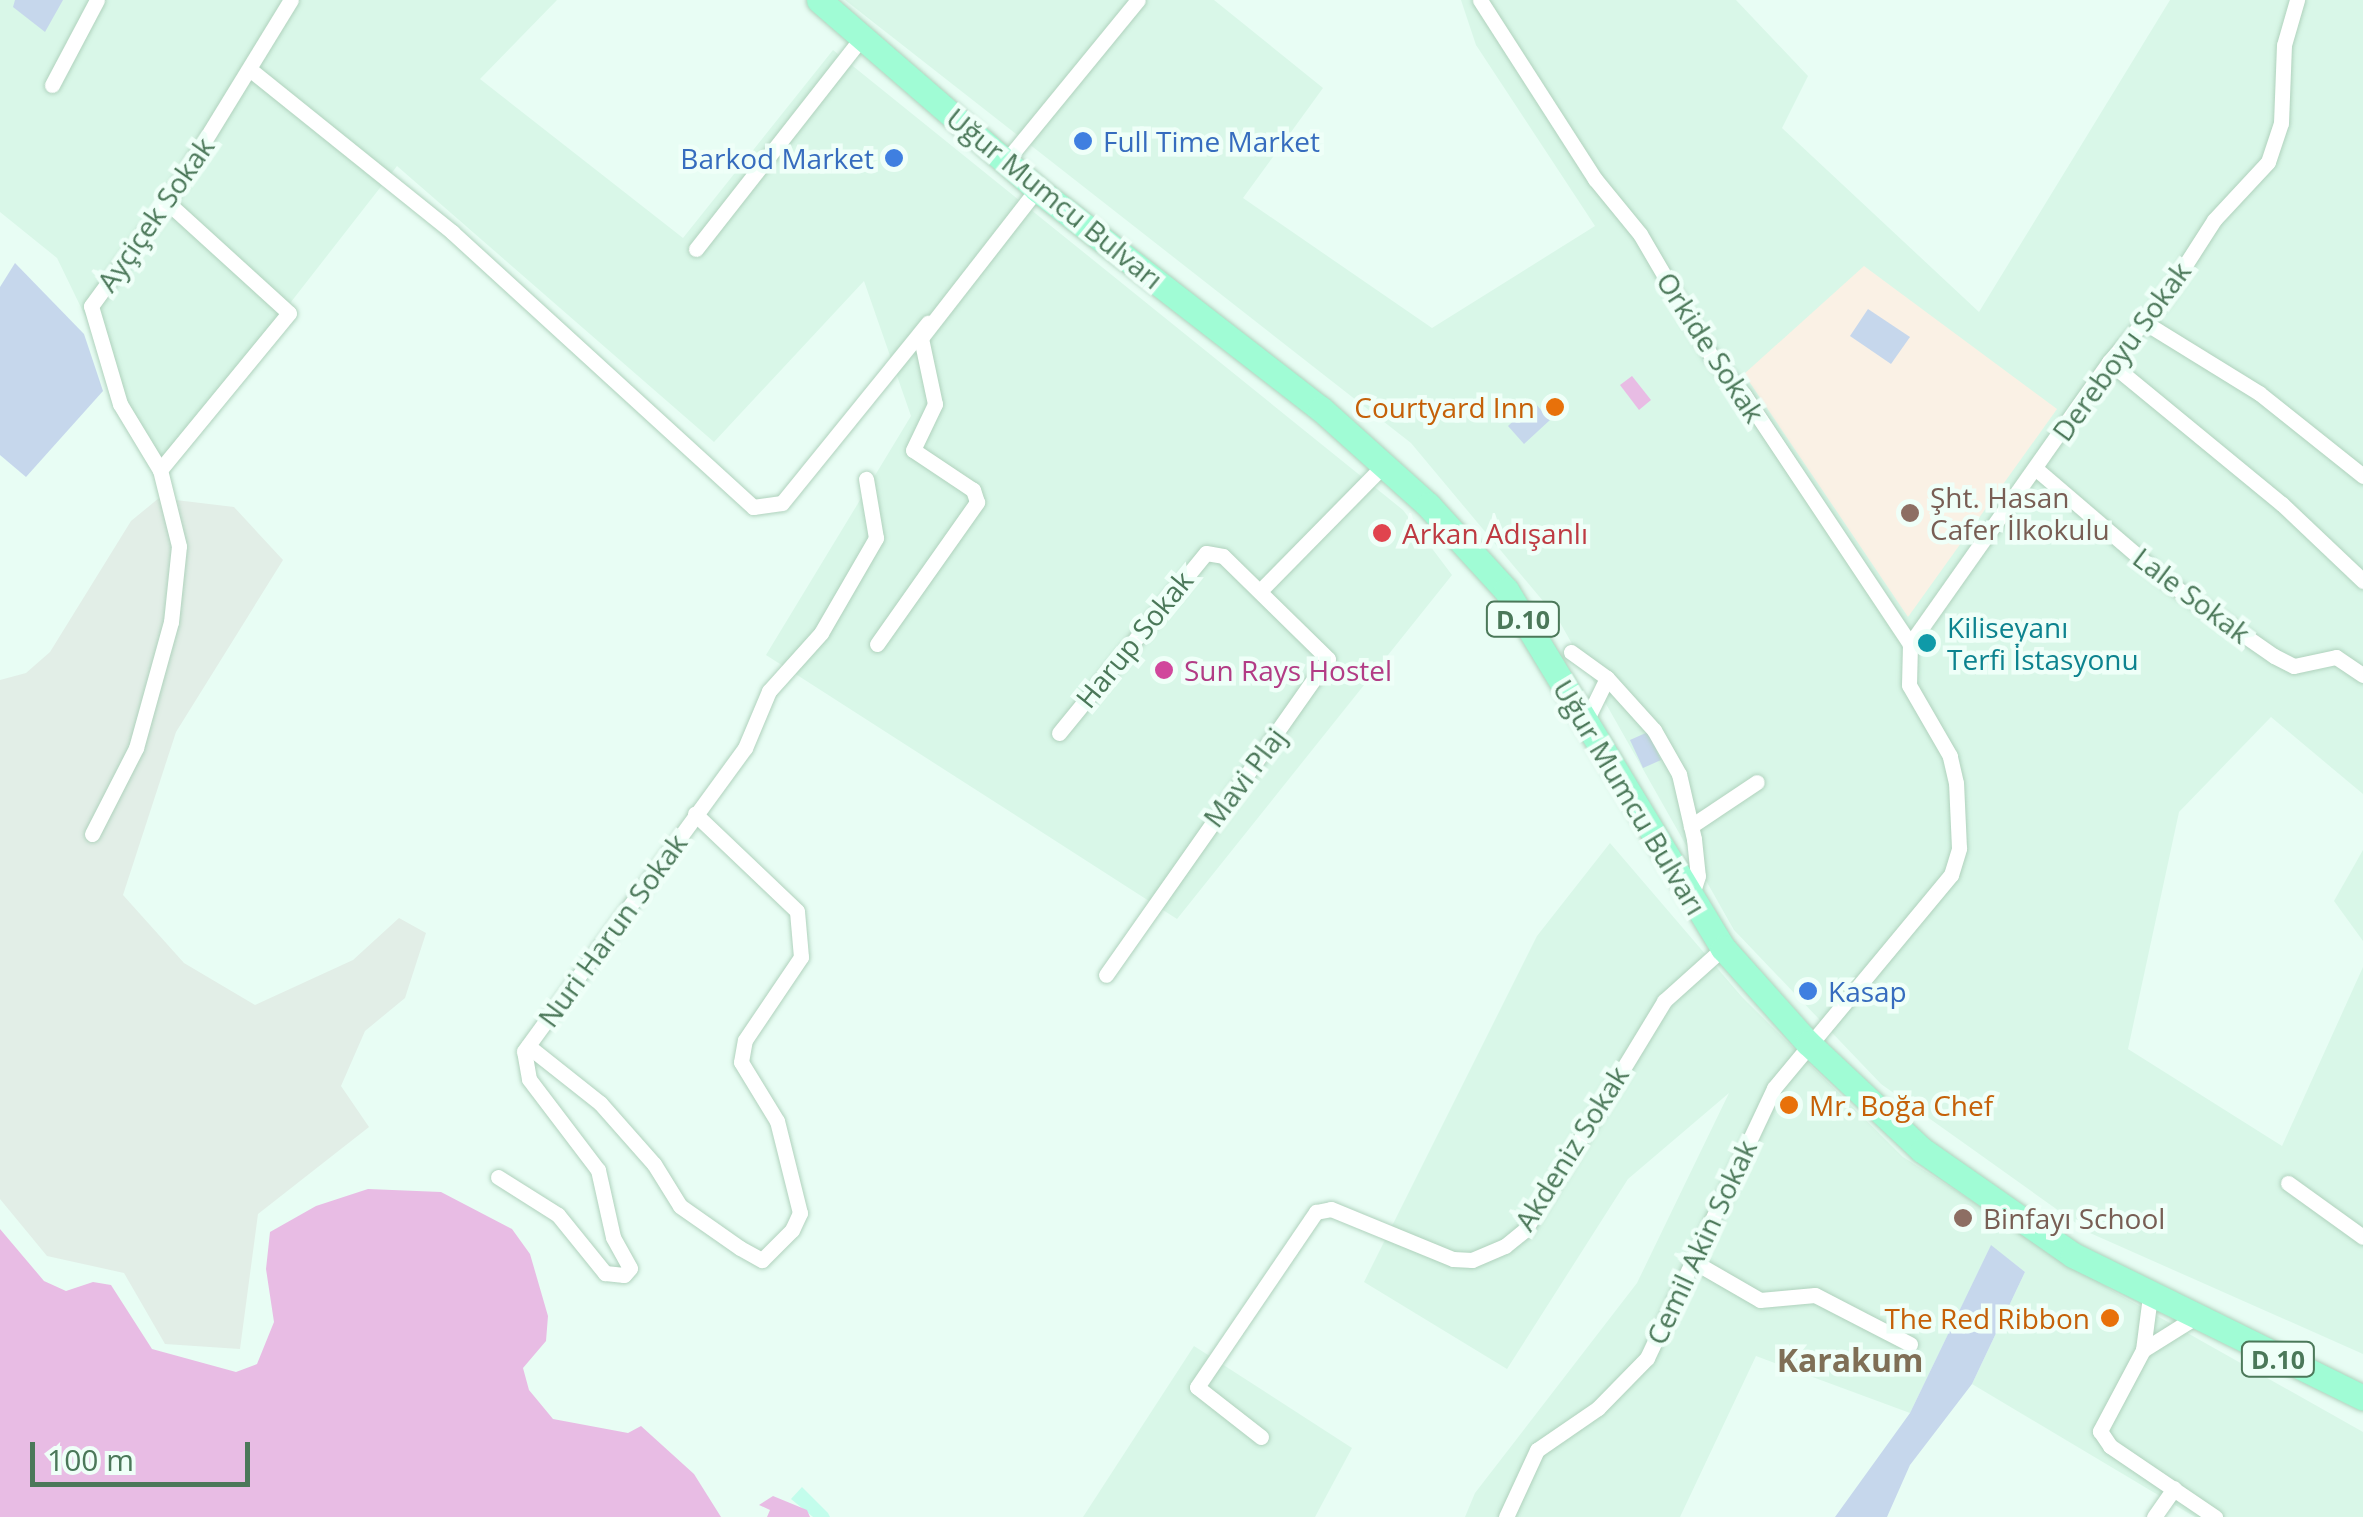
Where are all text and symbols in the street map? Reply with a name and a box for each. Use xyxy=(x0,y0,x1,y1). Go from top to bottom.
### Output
street label: Uğur Mumcu Bulvarı xyxy=(940,101,1170,295)
place label: Full Time Market xyxy=(1103,124,1320,158)
street label: Ayçiçek Sokak xyxy=(89,130,221,298)
marker: Full Time Market xyxy=(1072,130,1094,152)
place label: Barkod Market xyxy=(680,141,874,175)
marker: Barkod Market xyxy=(883,147,905,169)
street label: Dereboyu Sokak xyxy=(2045,255,2197,447)
street label: Orkide Sokak xyxy=(1650,266,1772,428)
place label: Courtyard Inn xyxy=(1354,390,1535,424)
marker: Courtyard Inn xyxy=(1544,396,1566,418)
place label: Şht. Hasan Cafer İlkokulu xyxy=(1930,480,2110,546)
marker: Şht. Hasan Cafer İlkokulu xyxy=(1899,502,1921,524)
place label: Arkan Adışanlı xyxy=(1402,516,1588,550)
marker: Arkan Adışanlı xyxy=(1371,522,1393,544)
street label: Lale Sokak xyxy=(2127,540,2257,650)
street label: Harup Sokak xyxy=(1069,564,1199,714)
road number: D.10 xyxy=(1486,599,1560,639)
place label: Kiliseyanı Terfi İstasyonu xyxy=(1947,610,2139,676)
marker: Kiliseyanı Terfi İstasyonu xyxy=(1916,632,1938,654)
place label: Sun Rays Hostel xyxy=(1184,653,1392,687)
marker: Sun Rays Hostel xyxy=(1153,659,1175,681)
street label: Uğur Mumcu Bulvarı xyxy=(1547,673,1713,921)
street label: Mavi Plaj xyxy=(1196,721,1292,833)
street label: Nuri Harun Sokak xyxy=(531,827,693,1033)
place label: Kasap xyxy=(1828,974,1907,1008)
marker: Kasap xyxy=(1797,980,1819,1002)
street label: Akdeniz Sokak xyxy=(1507,1060,1635,1236)
place label: Mr. Boğa Chef xyxy=(1809,1088,1993,1122)
marker: Mr. Boğa Chef xyxy=(1778,1094,1800,1116)
street label: Cemil Akin Sokak xyxy=(1639,1134,1763,1350)
place label: Binfayı School xyxy=(1983,1201,2165,1235)
marker: Binfayı School xyxy=(1952,1207,1974,1229)
place label: The Red Ribbon xyxy=(1884,1301,2090,1335)
marker: The Red Ribbon xyxy=(2099,1307,2121,1329)
road number: D.10 xyxy=(2240,1339,2316,1379)
district label: Karakum xyxy=(1777,1341,1923,1379)
scale bar xyxy=(35,1422,255,1484)
text: 100 m xyxy=(47,1439,134,1480)

